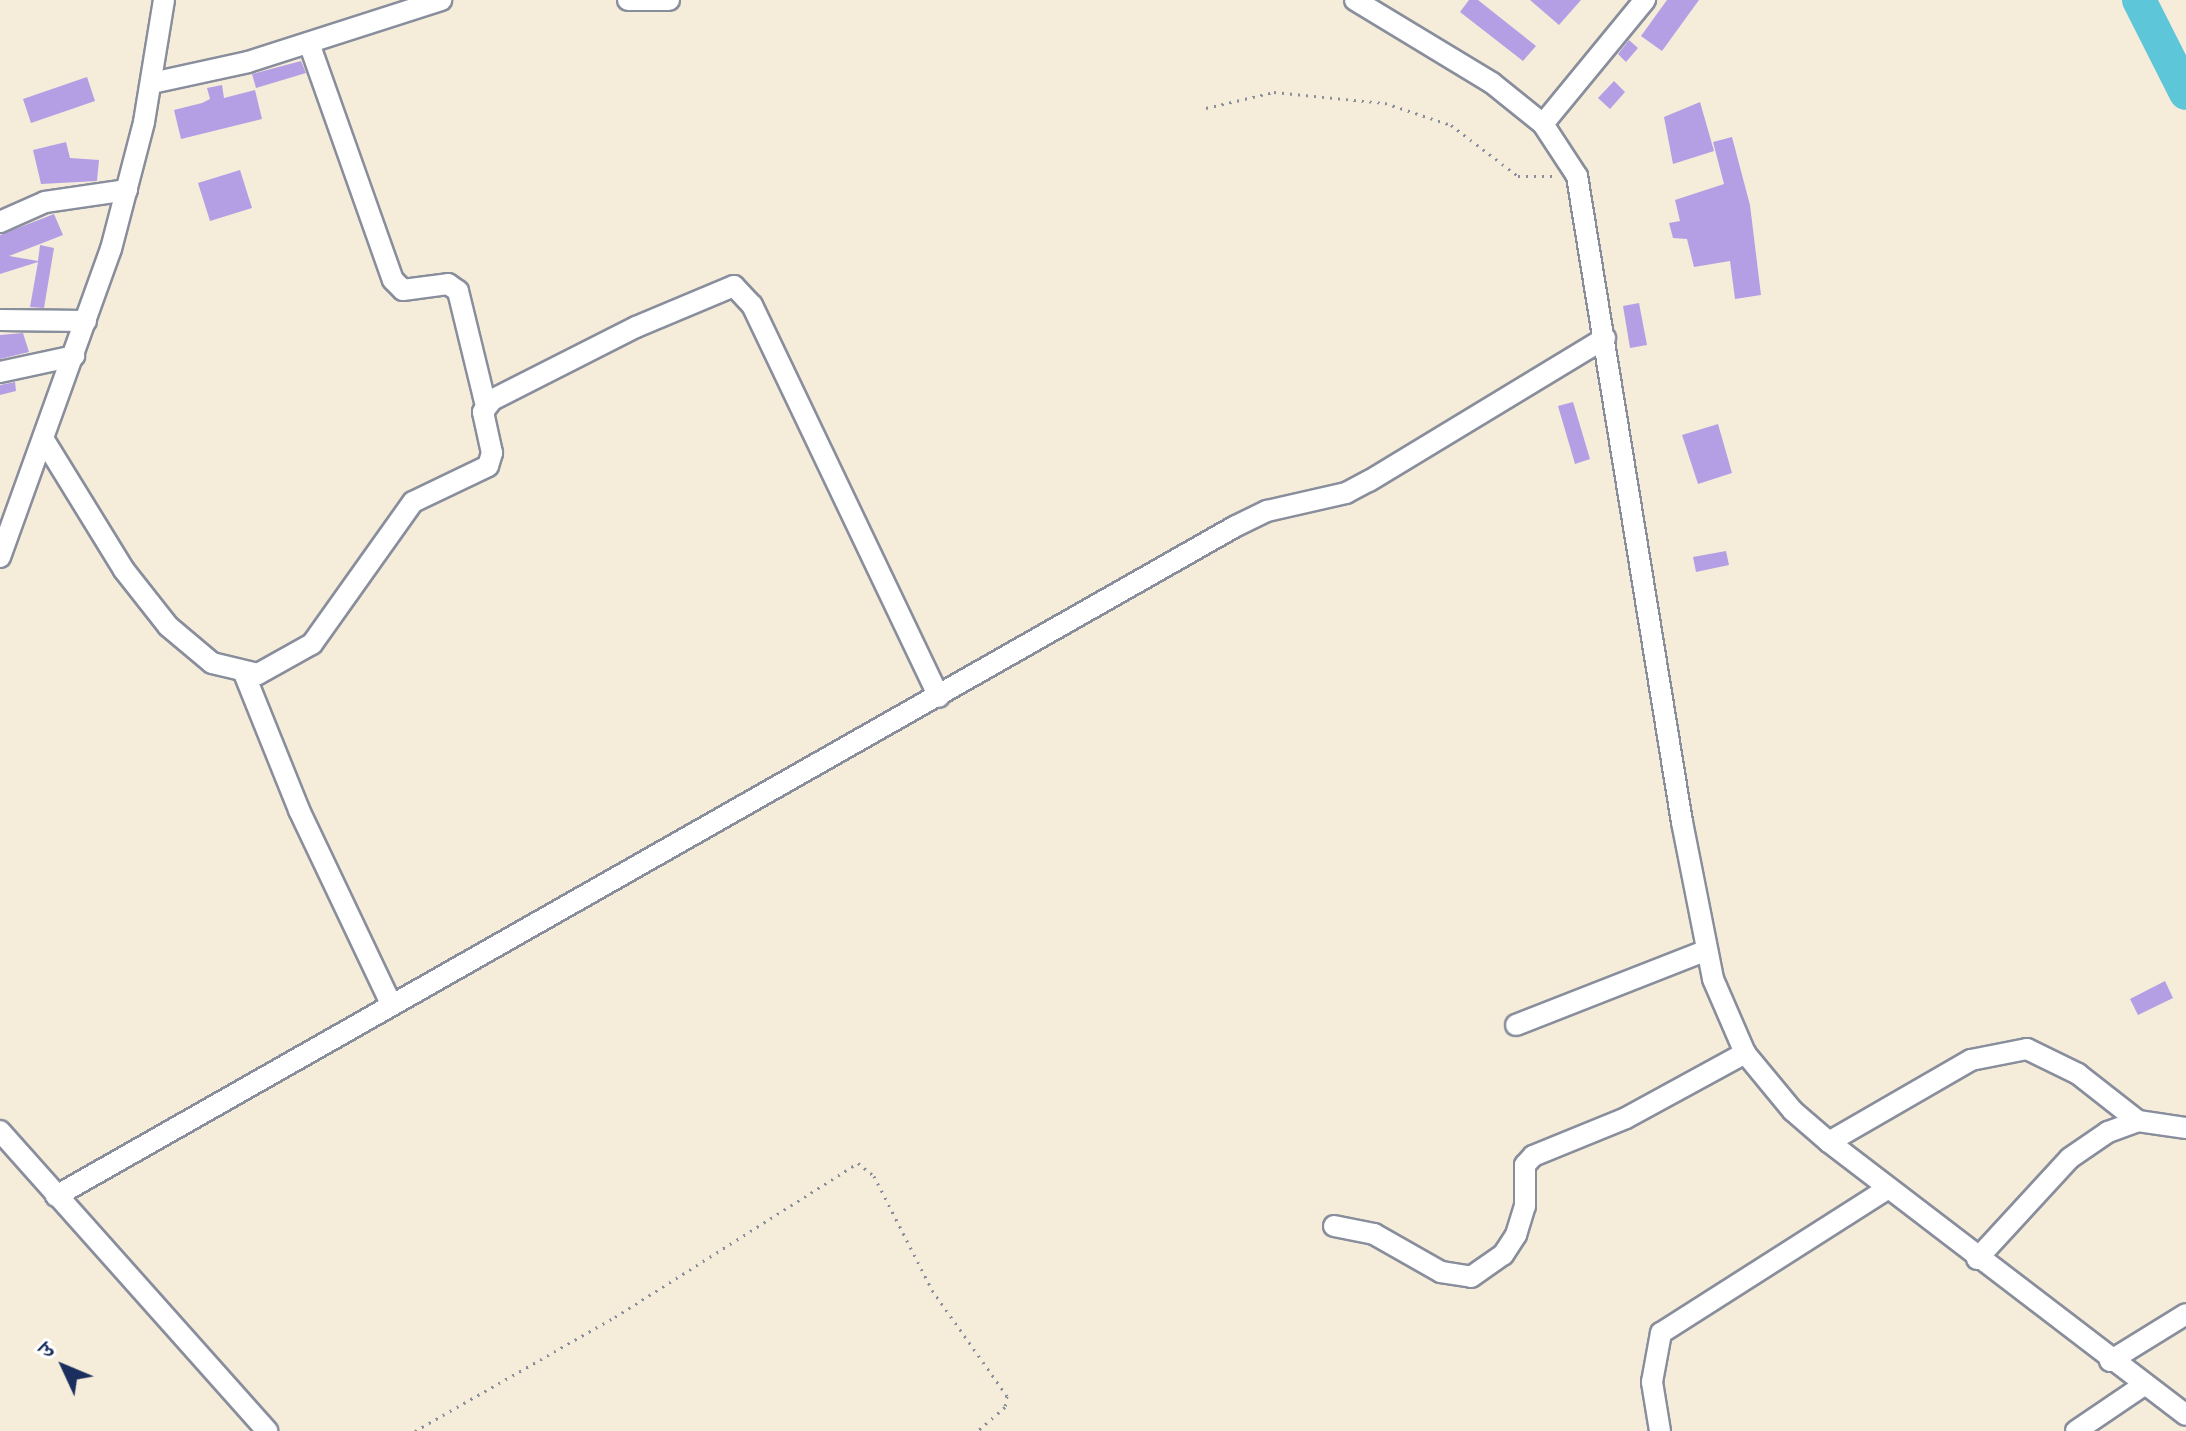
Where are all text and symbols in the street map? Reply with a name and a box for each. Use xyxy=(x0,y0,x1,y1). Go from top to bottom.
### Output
north arrow xyxy=(24,1327,104,1407)
text: उ xyxy=(32,1336,61,1365)

